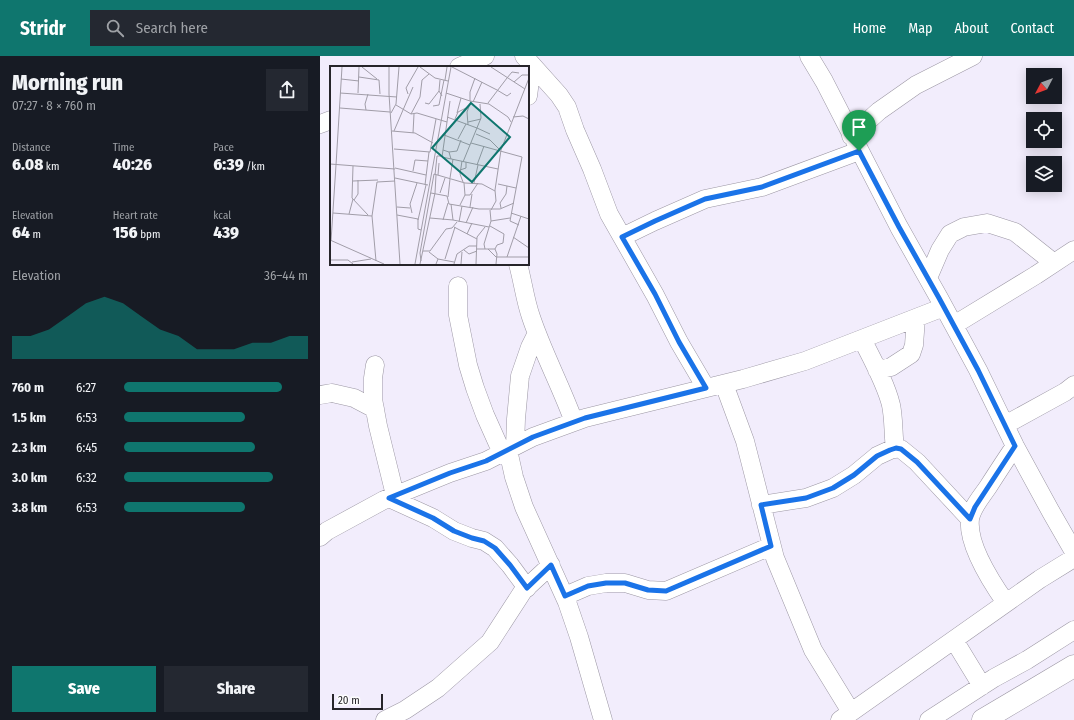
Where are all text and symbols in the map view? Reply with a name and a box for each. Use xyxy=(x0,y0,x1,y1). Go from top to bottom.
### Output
search box xyxy=(90,10,370,46)
text: Stridr xyxy=(20,17,66,40)
icon: search xyxy=(104,17,126,39)
text: Search here xyxy=(136,19,208,37)
text: Home xyxy=(853,20,886,37)
text: Map xyxy=(908,20,932,37)
text: About xyxy=(954,20,989,37)
text: Contact xyxy=(1011,20,1054,37)
inset map xyxy=(330,66,529,265)
north arrow xyxy=(1026,68,1062,104)
map controls xyxy=(1026,68,1062,192)
text: Morning run xyxy=(12,69,123,96)
button: share xyxy=(266,69,308,111)
text: 07:27 · 8 × 760 m xyxy=(12,98,96,113)
pin xyxy=(842,110,876,151)
button: locate xyxy=(1026,112,1062,148)
icon: arrive xyxy=(848,116,870,138)
text: Distance xyxy=(12,141,51,154)
text: Time xyxy=(113,141,134,154)
text: Pace xyxy=(213,141,234,154)
text: 6.08 xyxy=(12,154,43,175)
text: 40:26 xyxy=(113,154,152,175)
text: 6:39 xyxy=(213,154,244,175)
button: layers xyxy=(1026,156,1062,192)
text: km xyxy=(43,160,59,173)
text: /km xyxy=(244,160,265,173)
text: Elevation xyxy=(12,209,53,222)
text: Heart rate xyxy=(113,209,158,222)
text: kcal xyxy=(213,209,231,222)
text: 64 xyxy=(12,222,30,243)
text: 156 xyxy=(113,222,138,243)
text: 439 xyxy=(213,222,239,243)
text: m xyxy=(30,228,41,241)
text: bpm xyxy=(138,228,160,241)
text: Elevation xyxy=(12,268,61,283)
text: 36–44 m xyxy=(264,268,308,283)
text: 760 m xyxy=(12,380,44,395)
text: 6:27 xyxy=(76,380,96,395)
text: 1.5 km xyxy=(12,410,46,425)
text: 6:53 xyxy=(76,410,97,425)
text: 2.3 km xyxy=(12,440,47,455)
text: 6:45 xyxy=(76,440,97,455)
text: 3.0 km xyxy=(12,470,47,485)
text: 6:32 xyxy=(76,470,97,485)
text: 3.8 km xyxy=(12,500,47,515)
text: 6:53 xyxy=(76,500,97,515)
button: Save xyxy=(12,666,156,712)
button: Share xyxy=(164,666,308,712)
scale bar xyxy=(332,692,383,711)
text: 20 m xyxy=(338,694,360,707)

